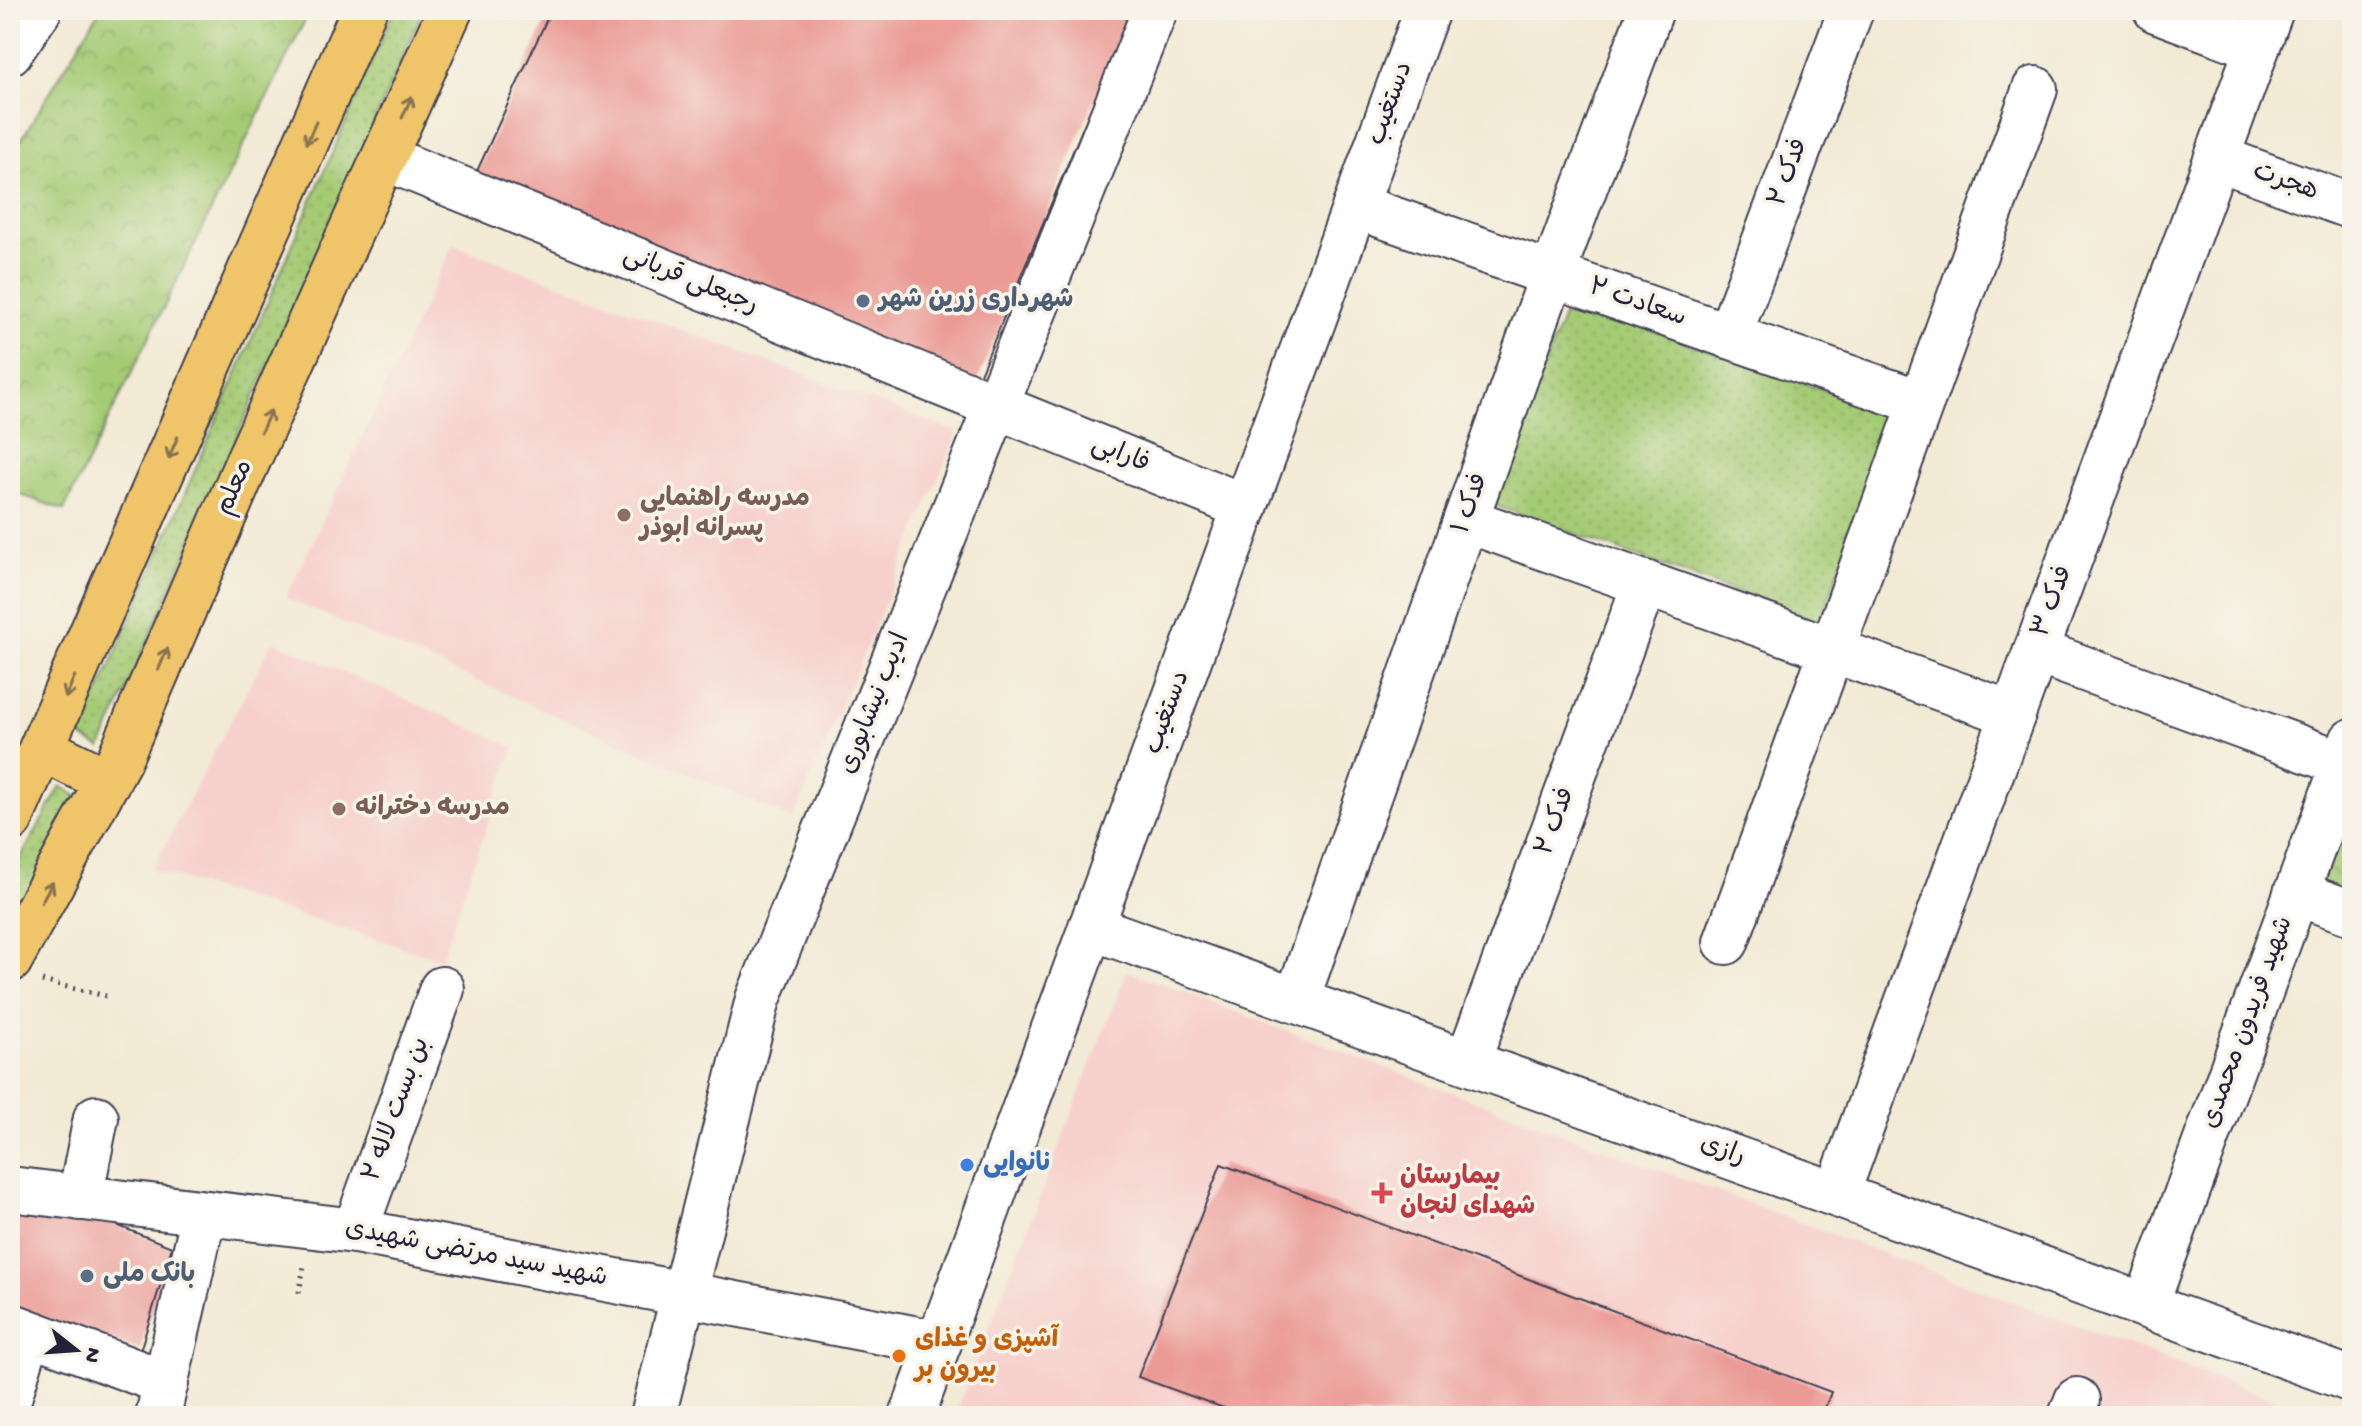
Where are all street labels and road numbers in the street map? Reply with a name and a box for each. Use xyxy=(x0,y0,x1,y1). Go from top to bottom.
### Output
street label: دستغیب xyxy=(1363,58,1421,150)
street label: فدک ۲ xyxy=(1763,135,1817,211)
street label: هجرت xyxy=(2248,157,2322,209)
street label: رجبعلی قربانی xyxy=(618,241,762,323)
street label: سعادت ۲ xyxy=(1584,273,1690,335)
street label: فارابی xyxy=(1086,430,1154,482)
street label: معلم xyxy=(210,456,262,520)
street label: فدک ۱ xyxy=(1447,470,1497,538)
street label: فدک ۳ xyxy=(2027,562,2081,642)
street label: ادیب نیشابوری xyxy=(834,629,918,779)
street label: دستغیب xyxy=(1140,667,1198,759)
street label: فدک ۲ xyxy=(1530,784,1584,860)
street label: شهید فریدون محمدی xyxy=(2196,913,2302,1133)
street label: بن بست لاله ۲ xyxy=(358,1034,438,1186)
street label: رازی xyxy=(1695,1130,1749,1174)
street label: شهید سید مرتضی شهیدی xyxy=(342,1214,610,1296)

